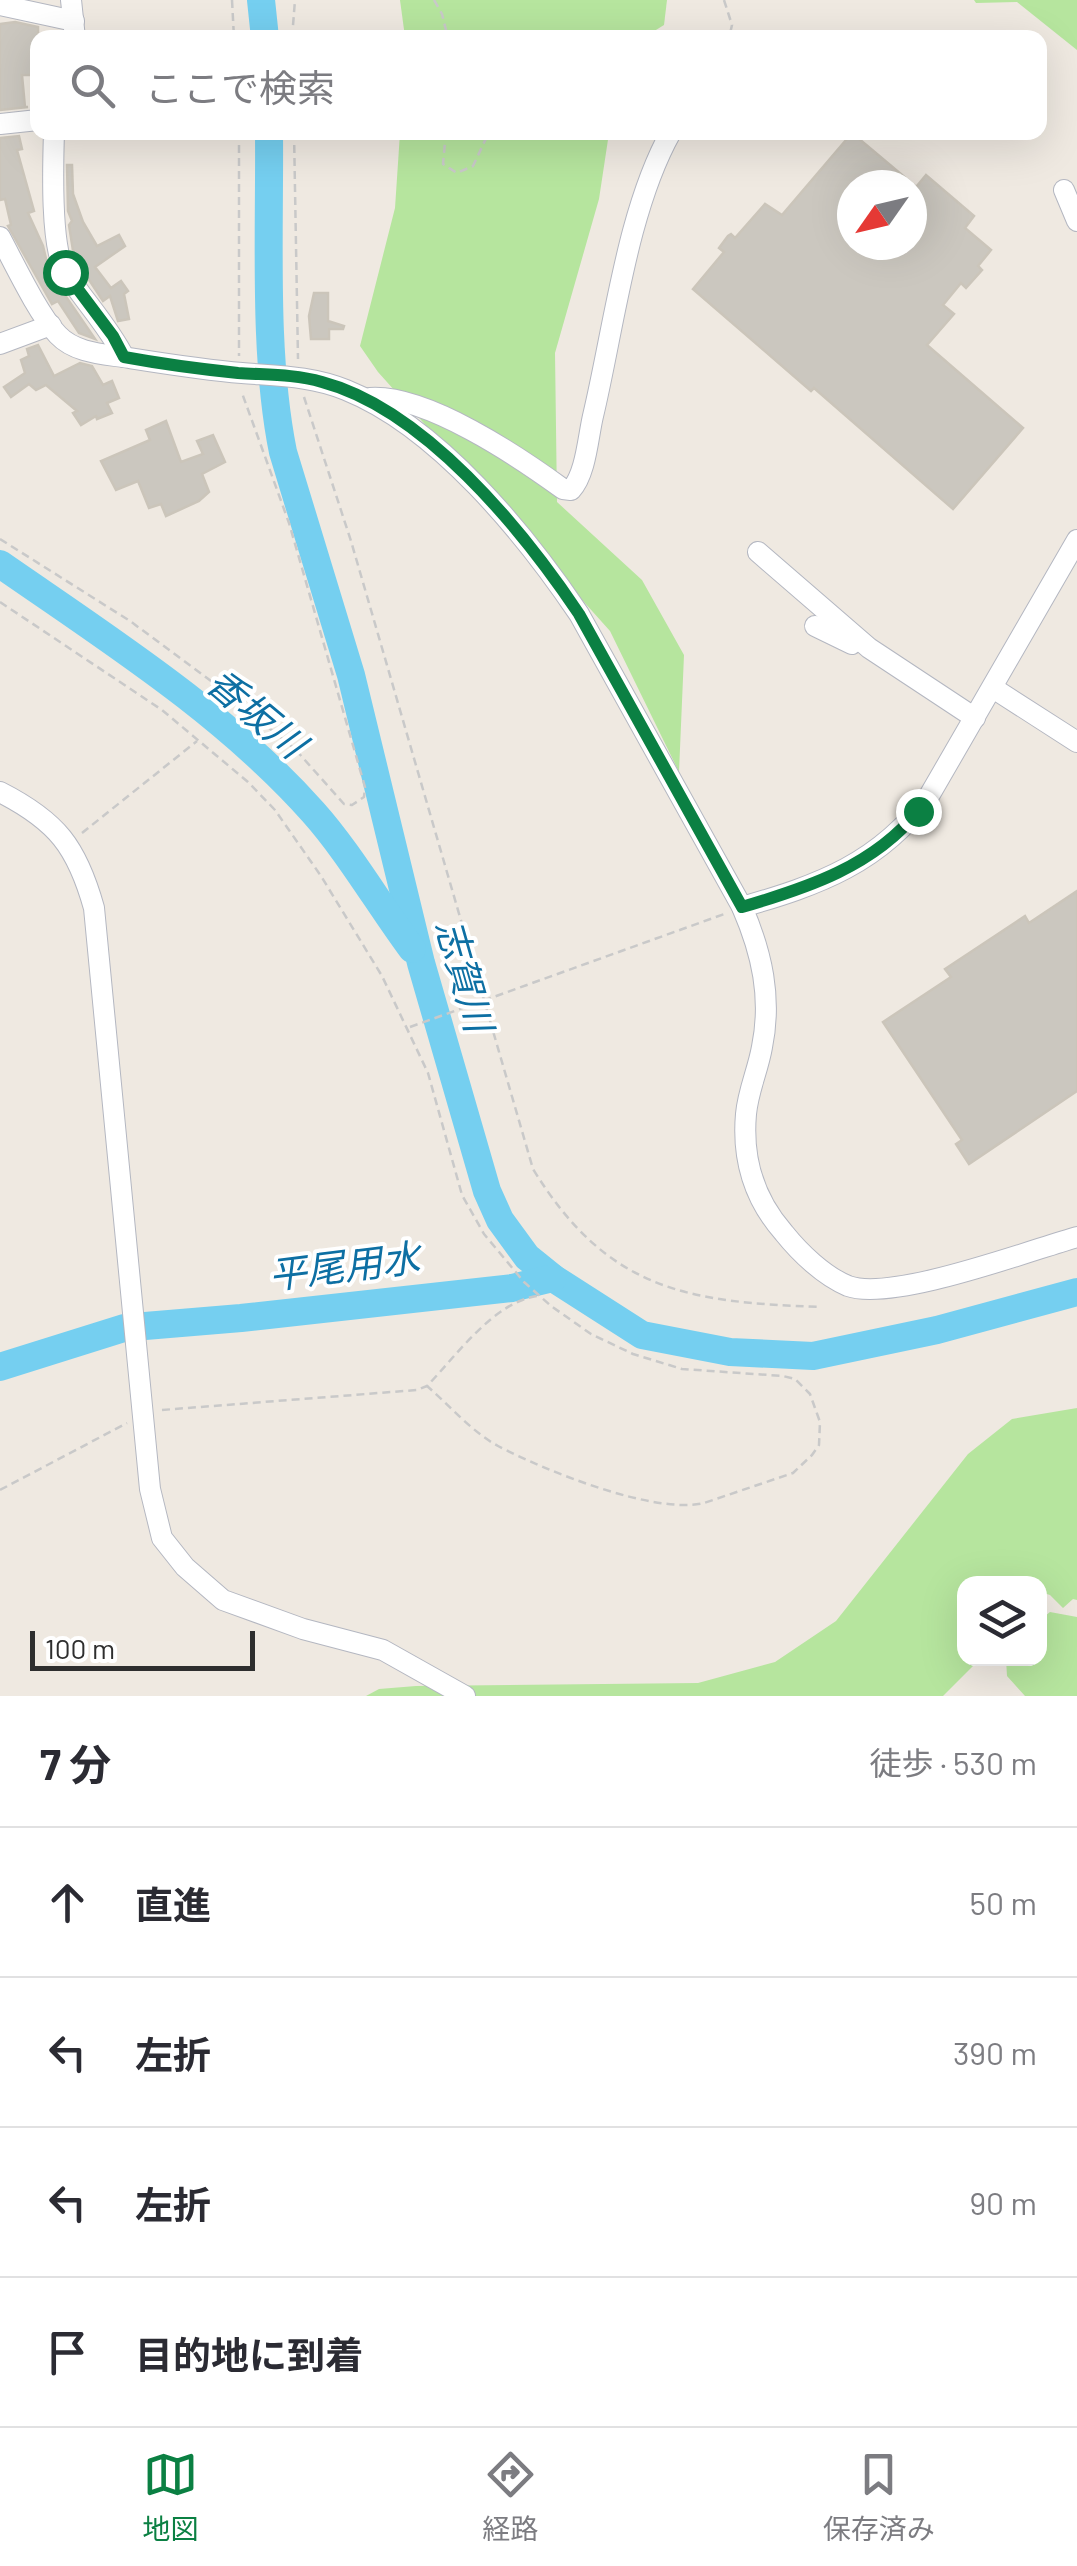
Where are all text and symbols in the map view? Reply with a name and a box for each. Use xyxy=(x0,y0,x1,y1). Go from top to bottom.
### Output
search box xyxy=(30,30,1047,140)
icon: search xyxy=(65,58,120,113)
text: ここで検索 xyxy=(145,64,335,110)
north arrow xyxy=(837,170,927,260)
route start xyxy=(43,250,89,296)
water label: 香坂川 xyxy=(199,658,319,769)
route end xyxy=(896,789,942,835)
water label: 志賀川 xyxy=(428,914,505,1040)
water label: 平尾用水 xyxy=(266,1232,426,1297)
map controls xyxy=(957,1576,1047,1666)
button: layers xyxy=(957,1576,1047,1666)
scale bar xyxy=(30,1626,255,1671)
text: 100 m xyxy=(45,1631,115,1665)
text: 7 分 xyxy=(40,1738,111,1788)
text: 徒歩 · 530 m xyxy=(870,1743,1037,1781)
icon: ahead xyxy=(40,1875,95,1930)
text: 直進 xyxy=(135,1881,211,1927)
text: 50 m xyxy=(970,1883,1037,1921)
icon: left xyxy=(40,2025,95,2080)
text: 左折 xyxy=(135,2031,211,2077)
text: 390 m xyxy=(953,2033,1037,2071)
icon: left xyxy=(40,2175,95,2230)
text: 左折 xyxy=(135,2181,211,2227)
text: 90 m xyxy=(969,2183,1037,2221)
icon: arrive xyxy=(40,2325,95,2380)
text: 目的地に到着 xyxy=(135,2331,363,2377)
tab: 地図 xyxy=(142,2447,198,2547)
tab: 経路 xyxy=(482,2447,539,2547)
tab: 保存済み xyxy=(823,2447,935,2547)

